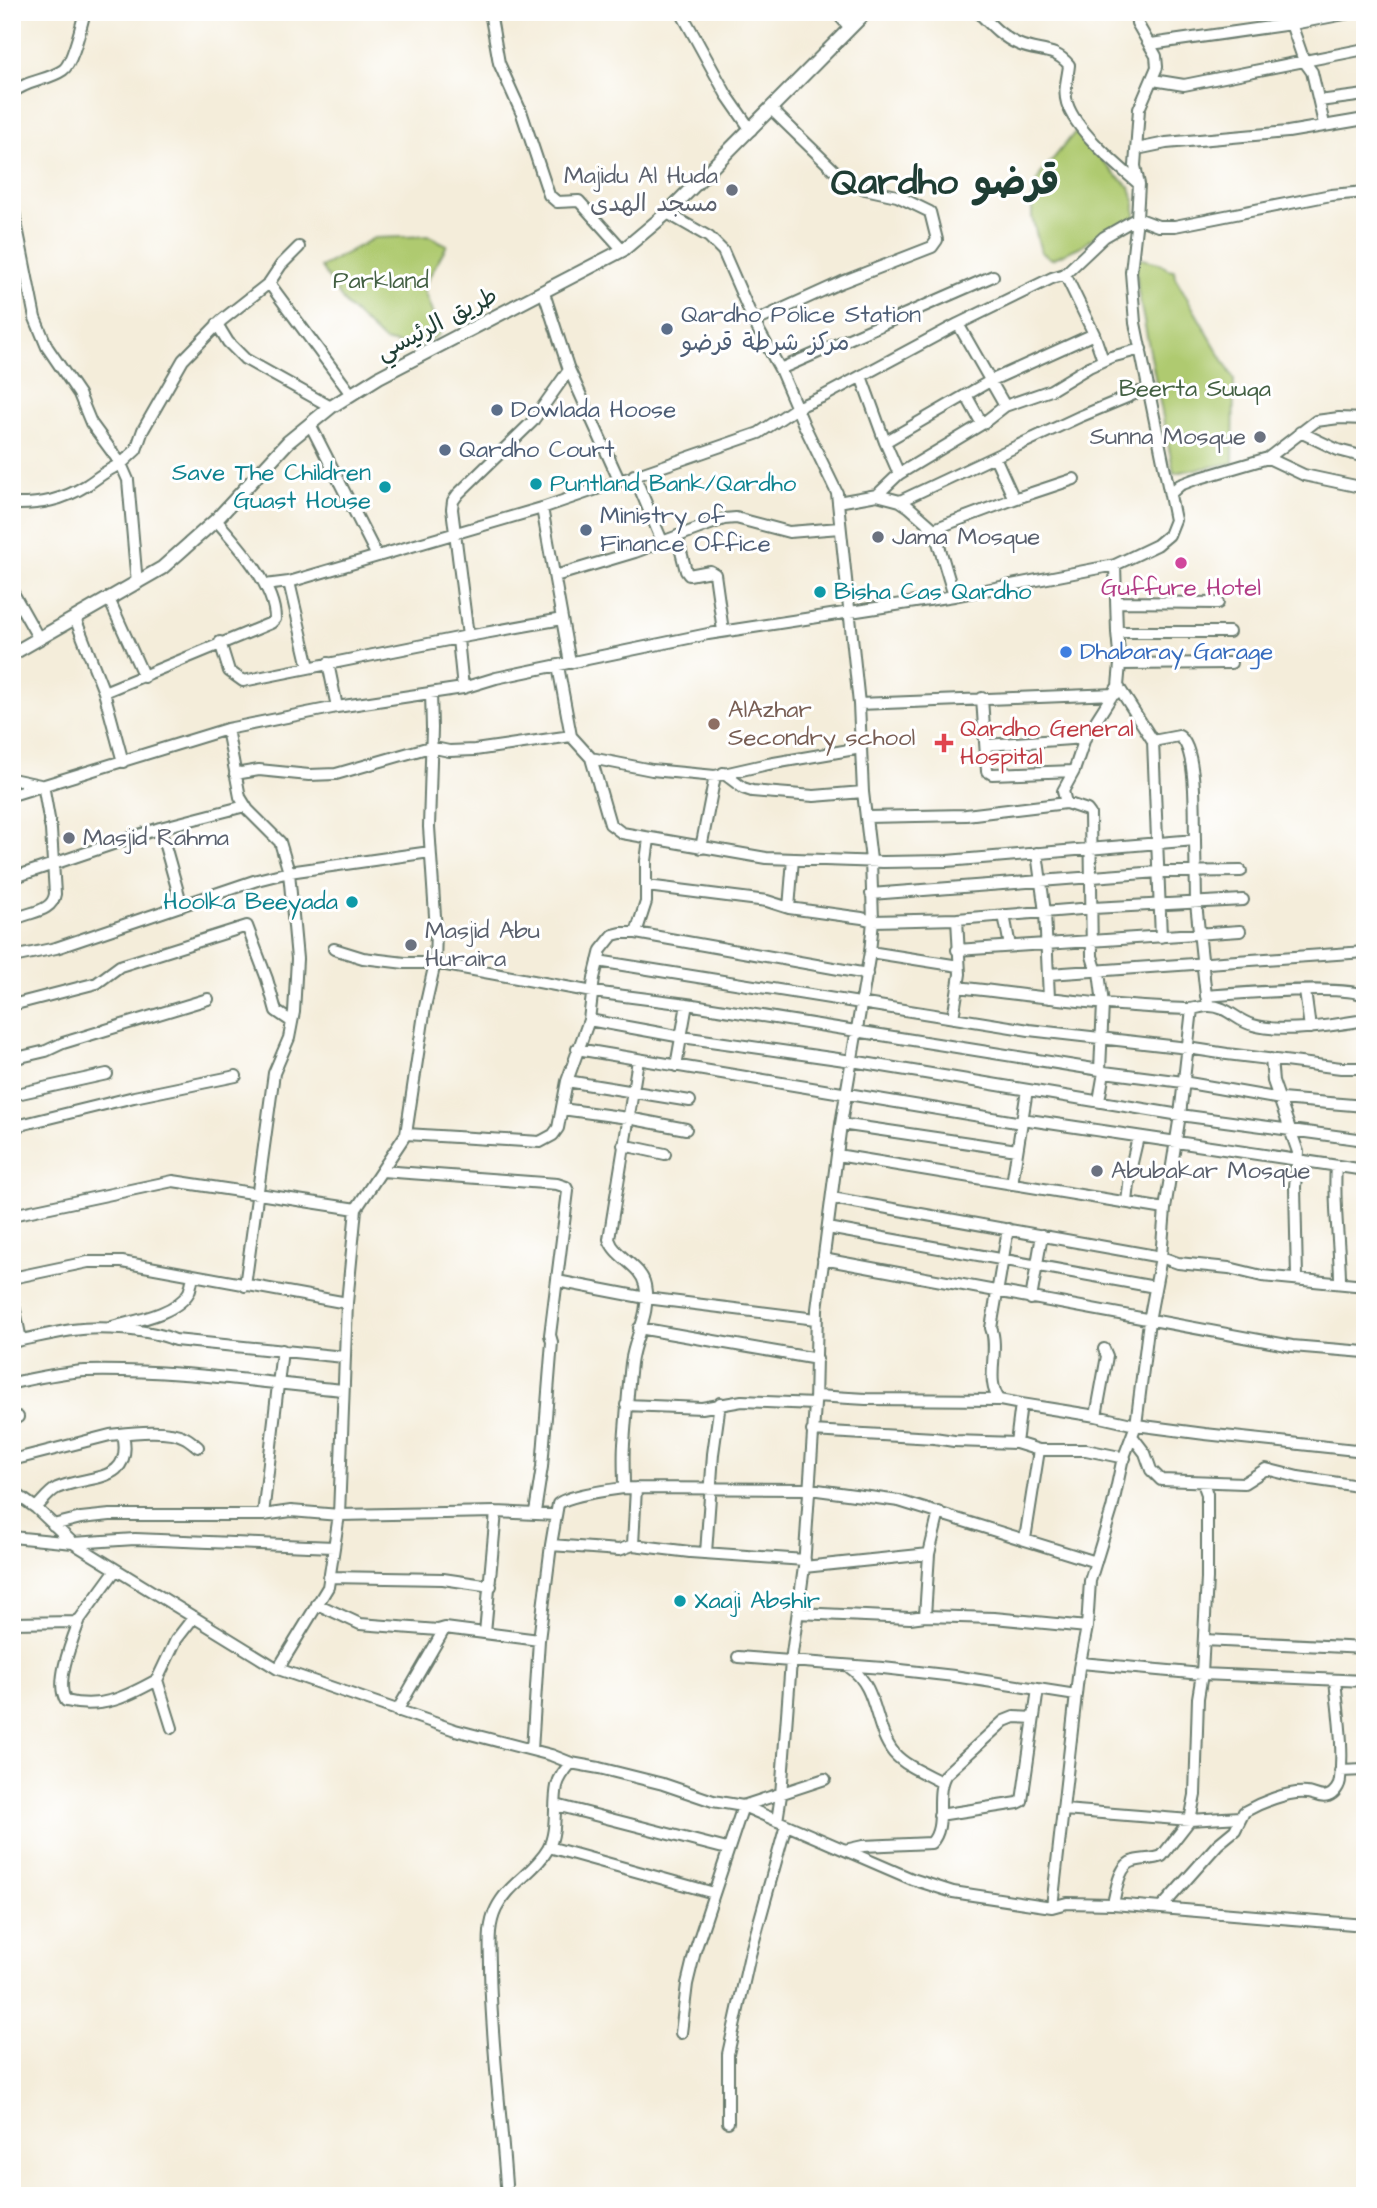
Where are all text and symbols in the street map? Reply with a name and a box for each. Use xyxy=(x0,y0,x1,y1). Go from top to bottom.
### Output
district label: Qardho قرضو xyxy=(831,157,1059,209)
place label: Majidu Al Huda مسجد الهدى xyxy=(564,159,718,221)
marker: Majidu Al Huda مسجد الهدى xyxy=(724,182,740,198)
park label: Parkland xyxy=(333,264,429,298)
street label: طريق الرئيسي xyxy=(370,279,505,372)
place label: Qardho Police Station مركز شرطة قرضو xyxy=(680,298,921,360)
marker: Qardho Police Station مركز شرطة قرضو xyxy=(659,321,675,337)
park label: Beerta Suuqa xyxy=(1119,372,1271,406)
place label: Dowlada Hoose xyxy=(511,393,676,427)
marker: Dowlada Hoose xyxy=(489,402,505,418)
place label: Sunna Mosque xyxy=(1090,420,1246,454)
marker: Sunna Mosque xyxy=(1252,429,1268,445)
place label: Qardho Court xyxy=(459,433,615,467)
marker: Qardho Court xyxy=(437,442,453,458)
place label: Save The Children Guast House xyxy=(172,456,371,518)
place label: Puntland Bank/Qardho xyxy=(550,467,797,501)
marker: Puntland Bank/Qardho xyxy=(528,476,544,492)
marker: Save The Children Guast House xyxy=(377,479,393,495)
place label: Ministry of Finance Office xyxy=(600,499,771,561)
place label: Jama Mosque xyxy=(892,520,1040,554)
marker: Ministry of Finance Office xyxy=(578,522,594,538)
marker: Jama Mosque xyxy=(870,529,886,545)
marker: Guffure Hotel xyxy=(1173,555,1189,571)
place label: Guffure Hotel xyxy=(1101,571,1261,605)
place label: Bisha Cas Qardho xyxy=(834,575,1032,609)
marker: Bisha Cas Qardho xyxy=(812,584,828,600)
place label: Dhabaray Garage xyxy=(1080,635,1273,670)
marker: Dhabaray Garage xyxy=(1058,644,1074,660)
place label: AlAzhar Secondry school xyxy=(728,693,915,756)
place label: Qardho General Hospital xyxy=(960,712,1134,774)
marker: AlAzhar Secondry school xyxy=(706,716,722,732)
marker: Qardho General Hospital xyxy=(934,733,954,753)
place label: Masjid Rahma xyxy=(83,821,229,855)
marker: Masjid Rahma xyxy=(61,830,77,846)
place label: Hoolka Beeyada xyxy=(163,885,338,920)
marker: Hoolka Beeyada xyxy=(344,894,360,910)
place label: Masjid Abu Huraira xyxy=(425,914,540,976)
marker: Masjid Abu Huraira xyxy=(403,937,419,953)
place label: Abubakar Mosque xyxy=(1111,1154,1310,1188)
marker: Abubakar Mosque xyxy=(1089,1163,1105,1179)
place label: Xaaji Abshir xyxy=(694,1584,820,1618)
marker: Xaaji Abshir xyxy=(672,1593,688,1609)

